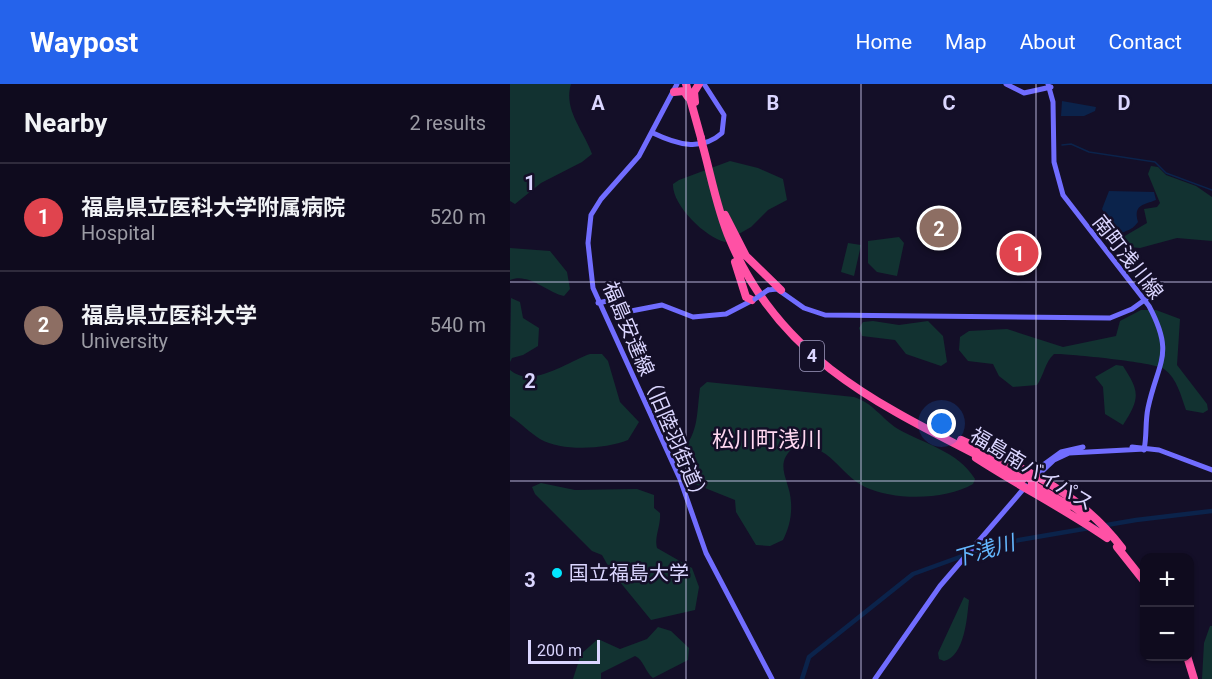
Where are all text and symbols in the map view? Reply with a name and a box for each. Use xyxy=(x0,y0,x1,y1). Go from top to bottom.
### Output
text: Waypost xyxy=(30,26,138,59)
text: Home xyxy=(856,30,912,54)
text: Map xyxy=(945,30,987,54)
text: About xyxy=(1020,30,1076,54)
text: Contact xyxy=(1109,30,1182,54)
text: A xyxy=(591,91,605,115)
text: B xyxy=(767,91,779,115)
text: C xyxy=(942,91,956,115)
text: D xyxy=(1118,91,1131,115)
text: Nearby xyxy=(24,108,107,138)
text: 2 results xyxy=(410,111,486,135)
text: 1 xyxy=(524,171,536,195)
text: 福島県立医科大学附属病院 xyxy=(81,195,345,220)
text: 1 xyxy=(38,205,49,229)
text: 520 m xyxy=(430,205,486,229)
pin: 2 xyxy=(920,206,958,250)
street label: 南町浅川線 xyxy=(1088,210,1168,304)
text: Hospital xyxy=(81,221,155,245)
pin: 1 xyxy=(1000,230,1038,276)
street label: 福島安達線（旧陸羽街道） xyxy=(598,278,714,508)
text: 福島県立医科大学 xyxy=(81,303,257,328)
text: 2 xyxy=(38,313,49,337)
text: 540 m xyxy=(430,313,486,337)
text: University xyxy=(81,329,168,353)
road number: 4 xyxy=(800,341,824,371)
text: 2 xyxy=(524,369,536,393)
your location xyxy=(927,409,956,438)
street label: 福島南バイパス xyxy=(966,423,1098,515)
district label: 松川町浅川 xyxy=(712,427,822,452)
water label: 下浅川 xyxy=(950,530,1020,571)
map controls xyxy=(1140,553,1194,661)
button: + xyxy=(1140,553,1194,607)
place label: 国立福島大学 xyxy=(569,561,689,585)
marker: 国立福島大学 xyxy=(550,566,564,580)
text: 3 xyxy=(524,568,536,592)
button: − xyxy=(1140,607,1194,661)
scale bar xyxy=(528,637,600,664)
text: 200 m xyxy=(537,641,582,660)

